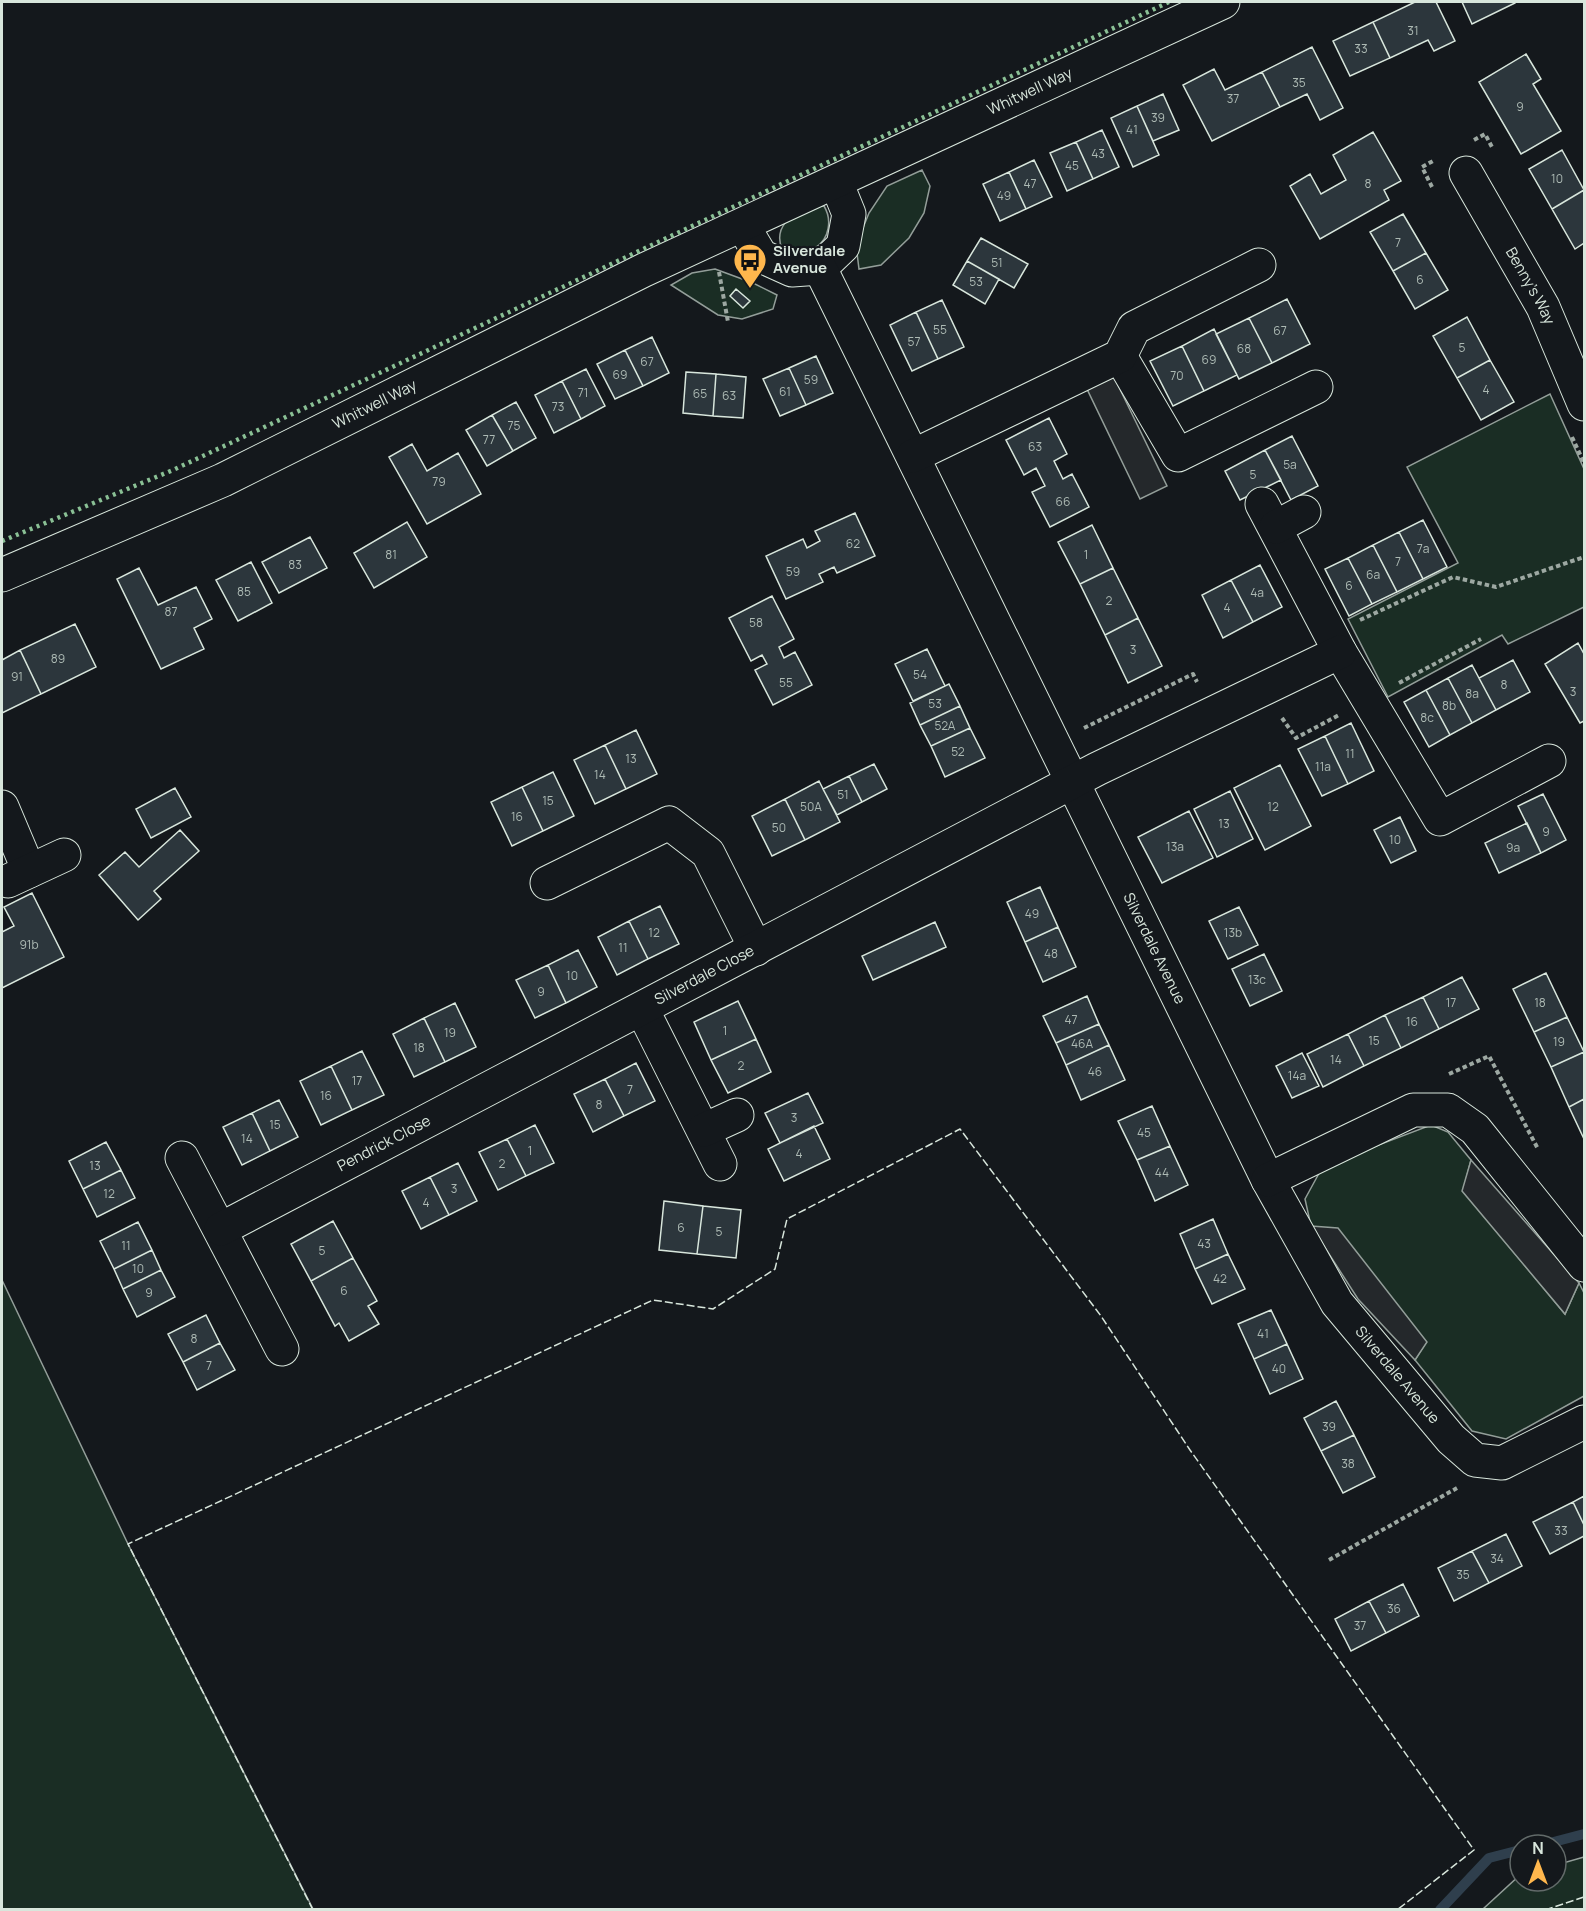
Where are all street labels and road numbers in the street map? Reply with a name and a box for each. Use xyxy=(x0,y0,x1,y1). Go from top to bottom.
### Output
street label: Whitwell Way xyxy=(983,62,1076,120)
street label: Benny's Way xyxy=(1501,243,1560,328)
street label: Whitwell Way xyxy=(329,374,420,434)
street label: Silverdale Avenue xyxy=(1118,889,1191,1008)
street label: Silverdale Close xyxy=(651,940,758,1010)
street label: Pendrick Close xyxy=(333,1110,434,1176)
street label: Silverdale Avenue xyxy=(1351,1321,1445,1428)

